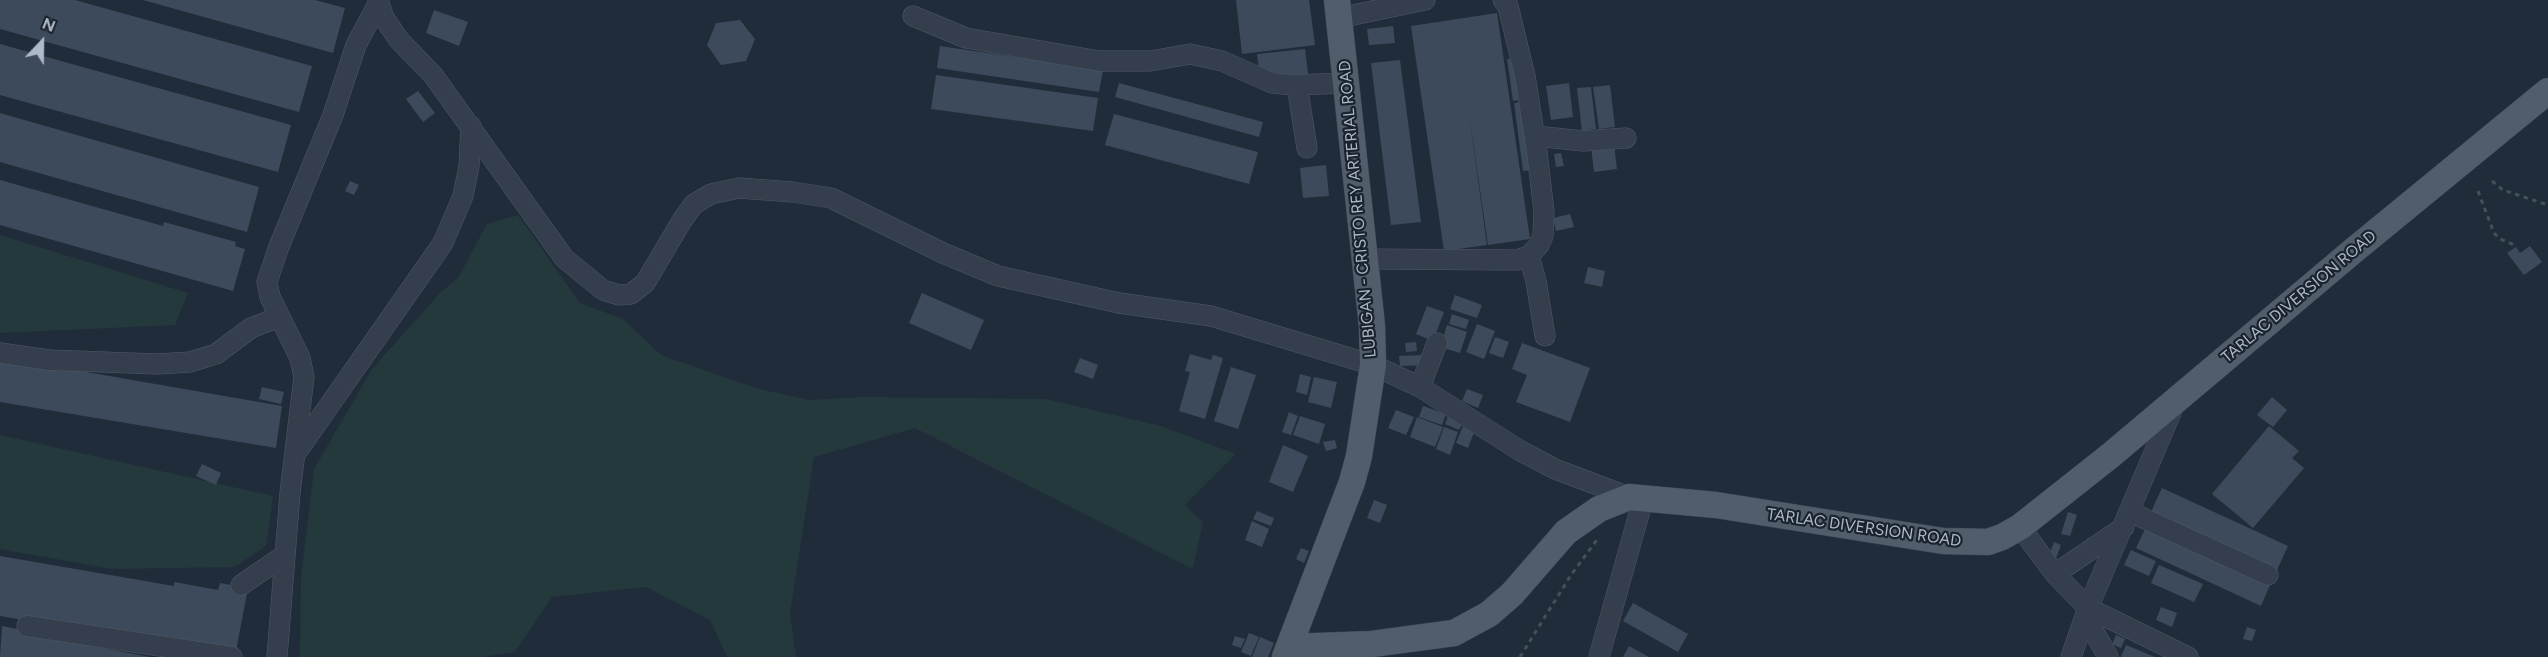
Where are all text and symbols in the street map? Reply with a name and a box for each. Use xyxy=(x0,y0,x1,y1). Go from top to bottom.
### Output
north arrow xyxy=(12,12,72,72)
text: N xyxy=(40,14,58,36)
street label: LUBIGAN - CRISTO REY ARTERIAL ROAD xyxy=(1335,60,1381,358)
street label: TARLAC DIVERSION ROAD xyxy=(2218,227,2380,367)
street label: TARLAC DIVERSION ROAD xyxy=(1766,505,1962,551)

